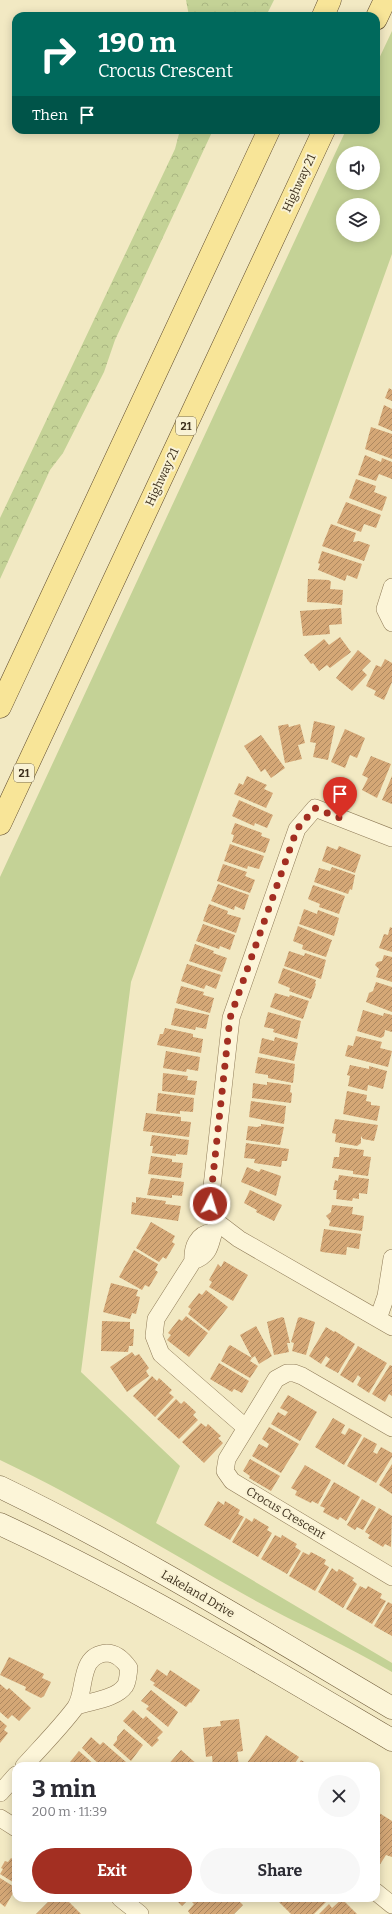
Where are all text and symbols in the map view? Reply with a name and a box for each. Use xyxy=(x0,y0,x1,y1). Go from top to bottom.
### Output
text: 190 m xyxy=(98,26,176,59)
icon: right xyxy=(32,28,84,80)
text: Crocus Crescent xyxy=(98,60,233,82)
icon: arrive xyxy=(76,104,98,126)
text: Then xyxy=(32,106,68,124)
map controls xyxy=(336,146,380,242)
button: sound xyxy=(336,146,380,190)
street label: Highway 21 xyxy=(279,152,319,214)
button: layers xyxy=(336,198,380,242)
road number: 21 xyxy=(176,417,196,435)
street label: Highway 21 xyxy=(142,446,182,508)
road number: 21 xyxy=(14,764,34,782)
pin xyxy=(323,777,357,818)
icon: arrive xyxy=(329,783,351,805)
position arrow xyxy=(189,1183,231,1225)
street label: Crocus Crescent xyxy=(244,1484,329,1543)
street label: Lakeland Drive xyxy=(159,1567,237,1621)
text: 3 min xyxy=(32,1775,96,1803)
button: close xyxy=(318,1775,360,1817)
text: 200 m · 11:39 xyxy=(32,1804,107,1819)
button: Exit xyxy=(32,1848,192,1894)
button: Share xyxy=(200,1848,360,1894)

